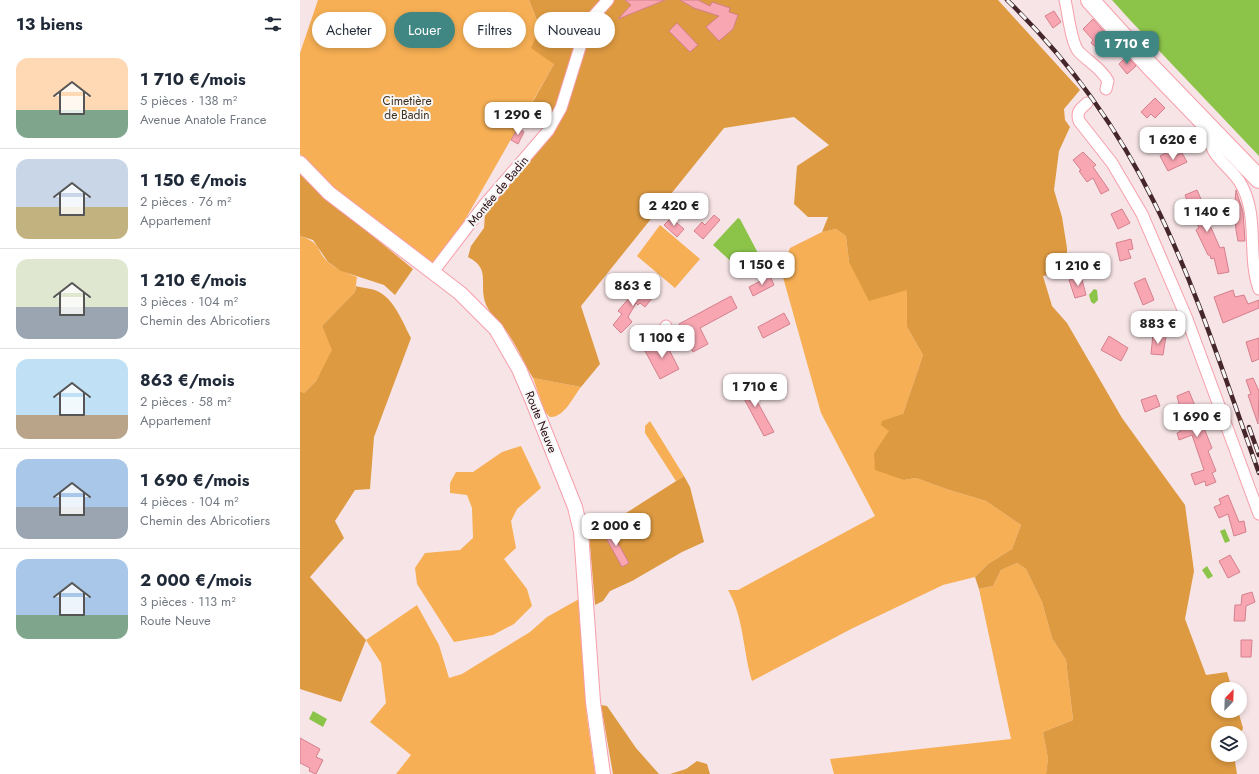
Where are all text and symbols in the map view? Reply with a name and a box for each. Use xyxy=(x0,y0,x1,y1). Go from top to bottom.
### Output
text: 13 biens xyxy=(16,12,83,36)
chip: Acheter xyxy=(312,12,386,48)
chip: Louer xyxy=(394,12,455,48)
chip: Filtres xyxy=(463,12,526,48)
chip: Nouveau xyxy=(534,12,615,48)
icon: filters xyxy=(262,13,284,35)
pin: 1 710 € xyxy=(1090,31,1164,65)
text: 1 710 € xyxy=(1104,34,1150,53)
text: 1 710 €/mois xyxy=(140,67,246,91)
icon: home xyxy=(48,74,96,122)
text: 5 pièces · 138 m² xyxy=(140,91,237,110)
park label: Cimetière de Badin xyxy=(382,92,432,124)
pin: 1 290 € xyxy=(481,102,555,136)
text: 1 290 € xyxy=(494,105,542,124)
text: Avenue Anatole France xyxy=(140,110,267,129)
pin: 1 620 € xyxy=(1136,127,1210,161)
text: 1 620 € xyxy=(1149,130,1197,149)
street label: Montée de Badin xyxy=(463,152,533,230)
text: 1 150 €/mois xyxy=(140,168,246,192)
icon: home xyxy=(48,175,96,223)
text: 2 pièces · 76 m² xyxy=(140,192,231,211)
pin: 2 420 € xyxy=(637,193,711,227)
text: 2 420 € xyxy=(648,196,700,215)
pin: 1 140 € xyxy=(1170,199,1244,233)
text: 1 140 € xyxy=(1183,202,1231,221)
text: Appartement xyxy=(140,211,211,230)
pin: 1 150 € xyxy=(725,252,799,286)
pin: 1 210 € xyxy=(1041,253,1115,287)
text: 1 150 € xyxy=(739,255,785,274)
text: 1 210 € xyxy=(1055,256,1101,275)
text: 1 210 €/mois xyxy=(140,268,247,292)
pin: 863 € xyxy=(605,273,661,307)
icon: home xyxy=(48,275,96,323)
text: 863 € xyxy=(614,276,652,295)
text: 3 pièces · 104 m² xyxy=(140,292,238,311)
text: Chemin des Abricotiers xyxy=(140,311,270,330)
pin: 883 € xyxy=(1130,311,1186,345)
text: 883 € xyxy=(1140,314,1176,333)
pin: 1 100 € xyxy=(625,325,699,359)
text: 1 100 € xyxy=(639,328,685,347)
text: 863 €/mois xyxy=(140,368,234,392)
pin: 1 710 € xyxy=(718,374,792,408)
icon: home xyxy=(48,375,96,423)
text: 1 710 € xyxy=(732,377,778,396)
street label: Route Neuve xyxy=(520,388,562,456)
text: 2 pièces · 58 m² xyxy=(140,392,232,411)
pin: 1 690 € xyxy=(1160,404,1234,438)
text: 1 690 € xyxy=(1173,407,1221,426)
text: Appartement xyxy=(140,411,211,430)
text: 1 690 €/mois xyxy=(140,468,250,492)
icon: home xyxy=(48,475,96,523)
text: 4 pièces · 104 m² xyxy=(140,492,239,511)
text: Chemin des Abricotiers xyxy=(140,511,270,530)
pin: 2 000 € xyxy=(579,513,653,547)
text: 2 000 € xyxy=(591,516,641,535)
text: 2 000 €/mois xyxy=(140,568,252,592)
icon: home xyxy=(48,575,96,623)
text: 3 pièces · 113 m² xyxy=(140,592,236,611)
text: Route Neuve xyxy=(140,611,211,630)
north arrow xyxy=(1211,682,1247,718)
map controls xyxy=(1211,682,1247,762)
button: layers xyxy=(1211,726,1247,762)

